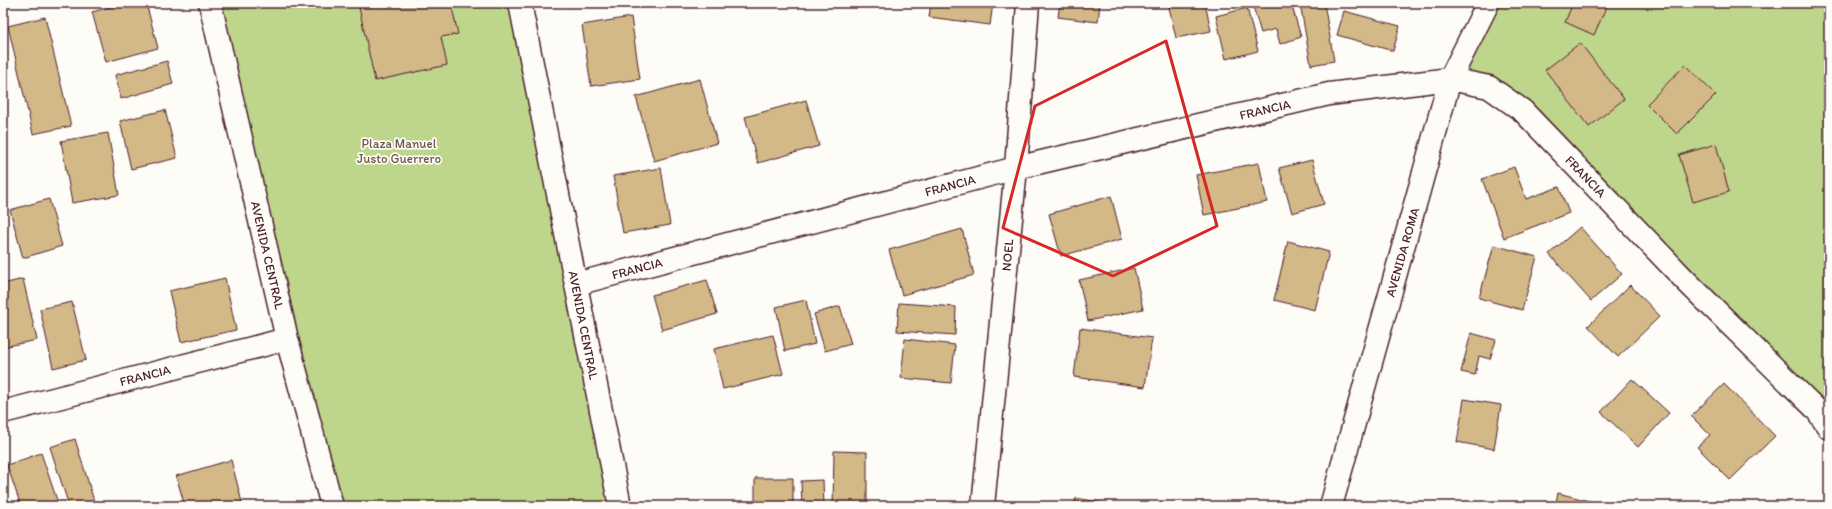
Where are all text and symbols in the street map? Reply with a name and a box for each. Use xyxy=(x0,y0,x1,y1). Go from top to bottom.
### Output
street label: FRANCIA xyxy=(1238,96,1293,123)
park label: Plaza Manuel Justo Guerrero xyxy=(357,136,441,166)
street label: FRANCIA xyxy=(1562,152,1610,201)
street label: FRANCIA xyxy=(923,171,978,199)
street label: AVENIDA CENTRAL xyxy=(248,199,287,311)
street label: AVENIDA ROMA xyxy=(1383,205,1423,299)
street label: NOEL xyxy=(999,238,1016,272)
street label: FRANCIA xyxy=(610,254,665,282)
street label: AVENIDA CENTRAL xyxy=(566,269,602,381)
street label: FRANCIA xyxy=(118,362,173,389)

